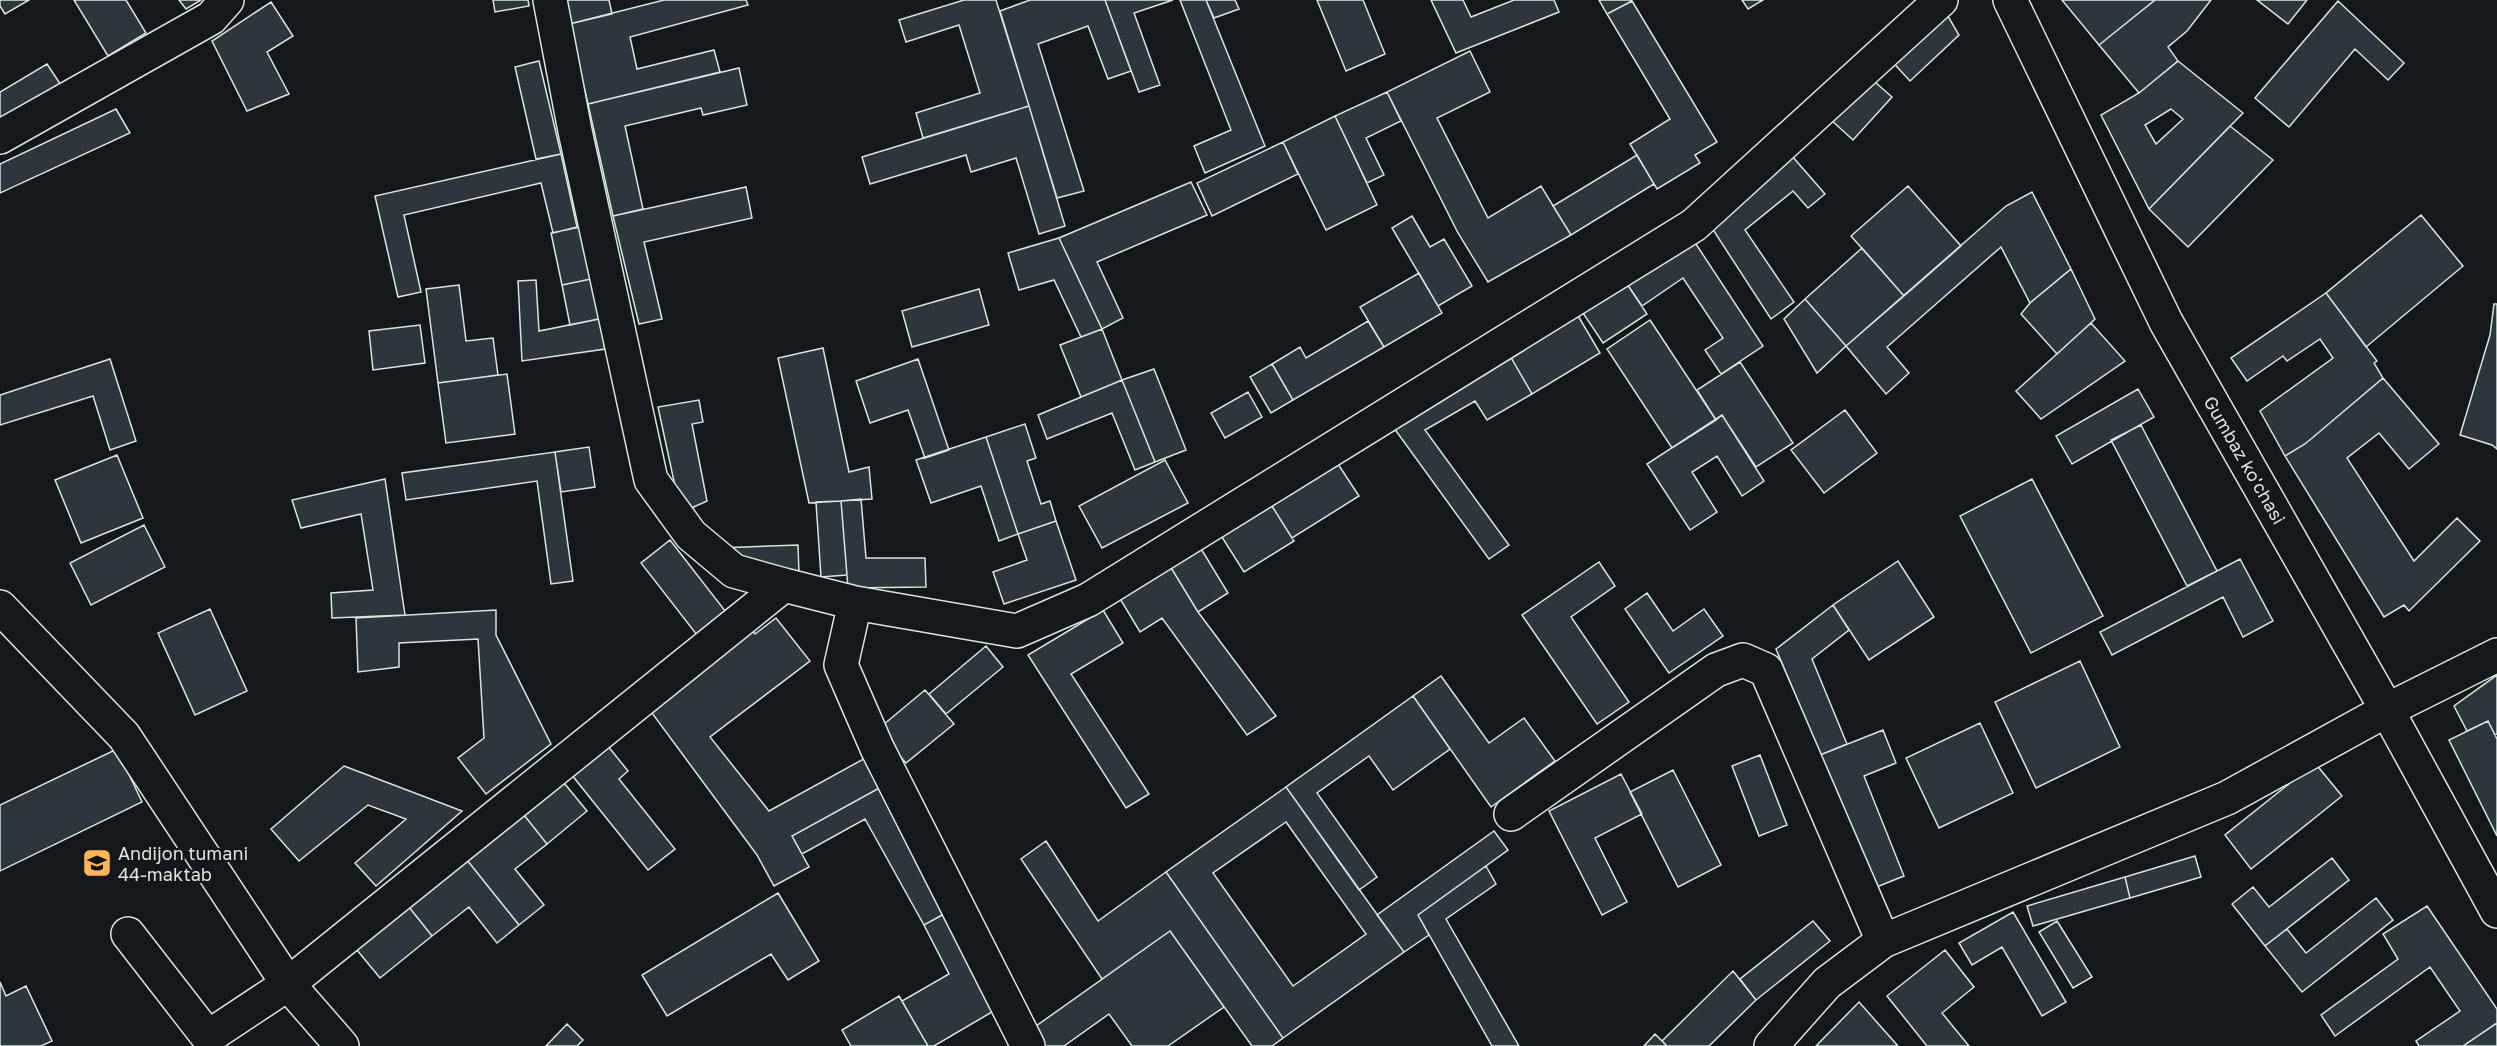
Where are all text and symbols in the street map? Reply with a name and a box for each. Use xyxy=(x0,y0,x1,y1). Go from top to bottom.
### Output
street label: Gumbaz ko'chasi xyxy=(2199,392,2291,528)
place label: Andijon tumani 44-maktab xyxy=(118,842,248,885)
school or university icon: Andijon tumani 44-maktab xyxy=(81,847,113,879)

